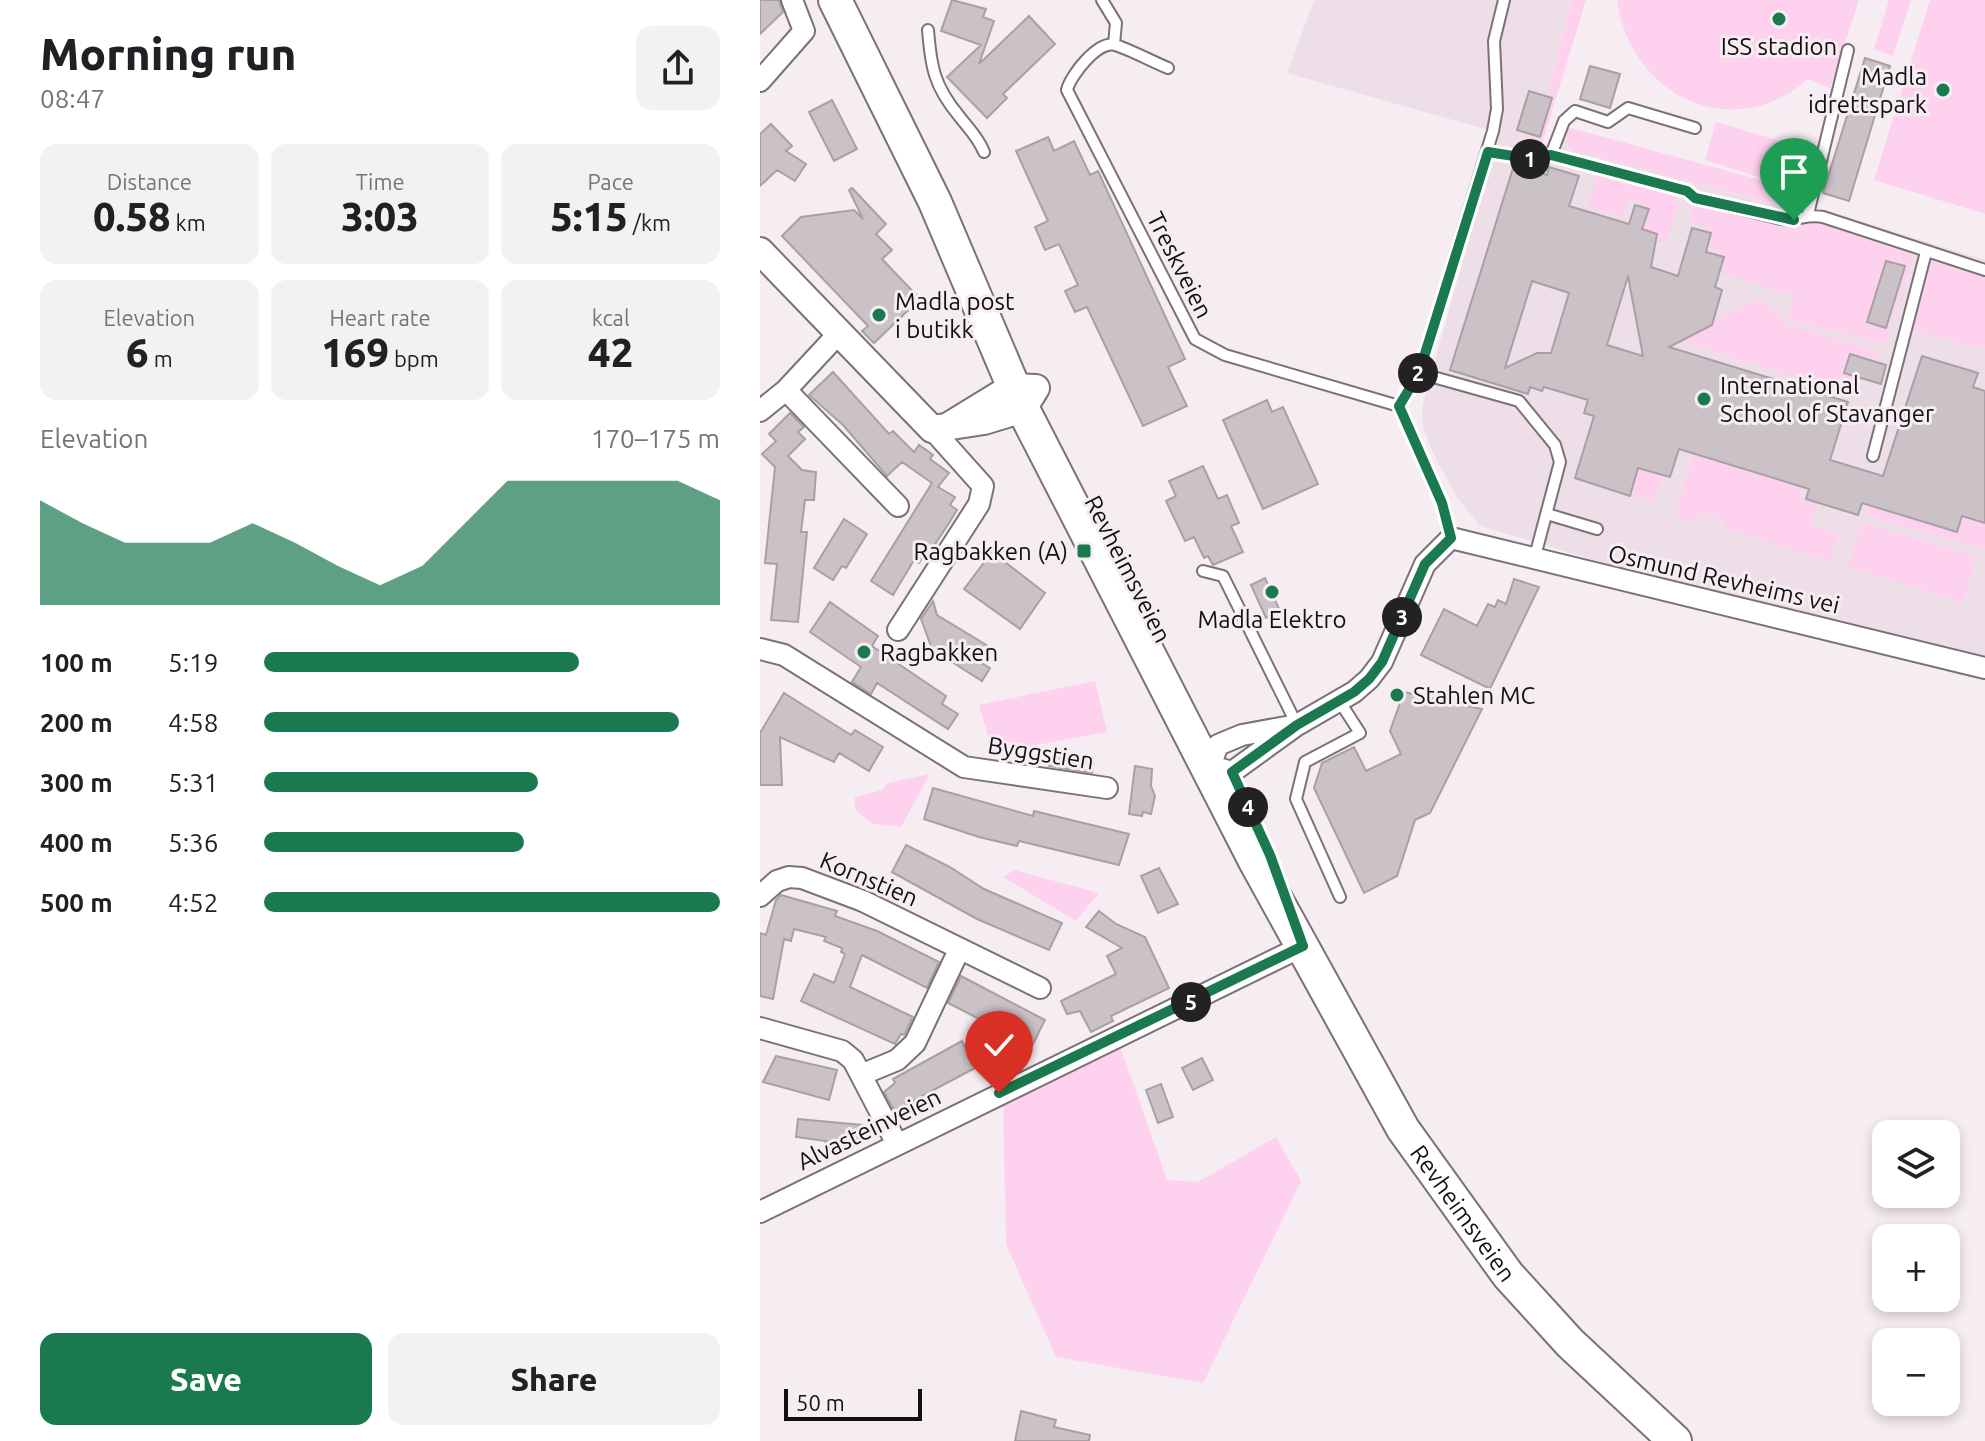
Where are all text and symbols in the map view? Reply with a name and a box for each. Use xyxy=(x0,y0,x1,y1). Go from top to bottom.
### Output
marker: ISS stadion xyxy=(1770,10,1788,28)
button: share xyxy=(636,26,720,110)
text: Morning run xyxy=(40,29,296,78)
place label: ISS stadion xyxy=(1721,33,1837,60)
place label: Madla idrettspark xyxy=(1808,63,1927,118)
marker: Madla idrettspark xyxy=(1934,81,1952,99)
text: 08:47 xyxy=(40,84,105,113)
pin xyxy=(1760,138,1828,220)
pin: 1 xyxy=(1510,139,1550,179)
text: 1 xyxy=(1524,146,1536,171)
icon: arrive xyxy=(1772,150,1816,194)
text: Distance xyxy=(107,169,192,194)
text: Time xyxy=(355,169,405,194)
text: Pace xyxy=(587,169,634,194)
text: 0.58 xyxy=(93,194,171,239)
text: 3:03 xyxy=(341,194,419,239)
text: 5:15 xyxy=(550,194,628,239)
street label: Treskveien xyxy=(1142,208,1218,322)
text: km xyxy=(171,210,206,235)
text: /km xyxy=(628,210,671,235)
place label: Madla post i butikk xyxy=(895,288,1015,343)
text: Elevation xyxy=(103,305,195,330)
text: Heart rate xyxy=(329,305,431,330)
text: kcal xyxy=(592,305,630,330)
marker: Madla post i butikk xyxy=(870,306,888,324)
text: 6 xyxy=(126,330,149,375)
text: 169 xyxy=(321,330,389,375)
text: 42 xyxy=(588,330,633,375)
text: m xyxy=(149,346,173,371)
text: bpm xyxy=(389,346,439,371)
pin: 2 xyxy=(1398,353,1438,393)
text: 2 xyxy=(1412,360,1424,385)
place label: International School of Stavanger xyxy=(1720,372,1934,427)
marker: International School of Stavanger xyxy=(1695,390,1713,408)
text: Elevation xyxy=(40,424,148,453)
text: 170–175 m xyxy=(591,424,720,453)
street label: Revheimsveien xyxy=(1079,491,1177,647)
place label: Ragbakken (A) xyxy=(914,538,1068,565)
street label: Osmund Revheims vei xyxy=(1606,539,1842,619)
marker: Ragbakken (A) xyxy=(1075,542,1093,560)
marker: Madla Elektro xyxy=(1263,583,1281,601)
pin: 3 xyxy=(1382,597,1422,637)
text: 3 xyxy=(1396,604,1408,629)
place label: Madla Elektro xyxy=(1197,606,1347,633)
place label: Ragbakken xyxy=(880,639,998,666)
marker: Ragbakken xyxy=(855,643,873,661)
text: 100 m xyxy=(40,648,113,677)
text: 5:19 xyxy=(168,648,218,677)
place label: Stahlen MC xyxy=(1413,682,1536,709)
marker: Stahlen MC xyxy=(1388,686,1406,704)
text: 200 m xyxy=(40,708,113,737)
text: 4:58 xyxy=(168,708,218,737)
street label: Byggstien xyxy=(986,731,1096,775)
text: 300 m xyxy=(40,768,113,797)
text: 5:31 xyxy=(168,768,218,797)
pin: 4 xyxy=(1228,787,1268,827)
text: 4 xyxy=(1242,794,1254,819)
text: 400 m xyxy=(40,828,113,857)
text: 5:36 xyxy=(168,828,218,857)
street label: Kornstien xyxy=(816,846,922,912)
text: 500 m xyxy=(40,888,113,917)
text: 4:52 xyxy=(168,888,218,917)
pin: 5 xyxy=(1171,982,1211,1022)
text: 5 xyxy=(1185,989,1197,1014)
pin xyxy=(965,1011,1033,1093)
icon: check xyxy=(977,1023,1021,1067)
street label: Alvasteinveien xyxy=(793,1083,945,1175)
map controls xyxy=(1872,1120,1960,1416)
button: layers xyxy=(1872,1120,1960,1208)
street label: Revheimsveien xyxy=(1405,1140,1522,1286)
button: + xyxy=(1872,1224,1960,1312)
button: − xyxy=(1872,1328,1960,1416)
button: Save xyxy=(40,1333,372,1425)
button: Share xyxy=(388,1333,720,1425)
scale bar xyxy=(784,1385,922,1421)
text: 50 m xyxy=(796,1390,845,1415)

